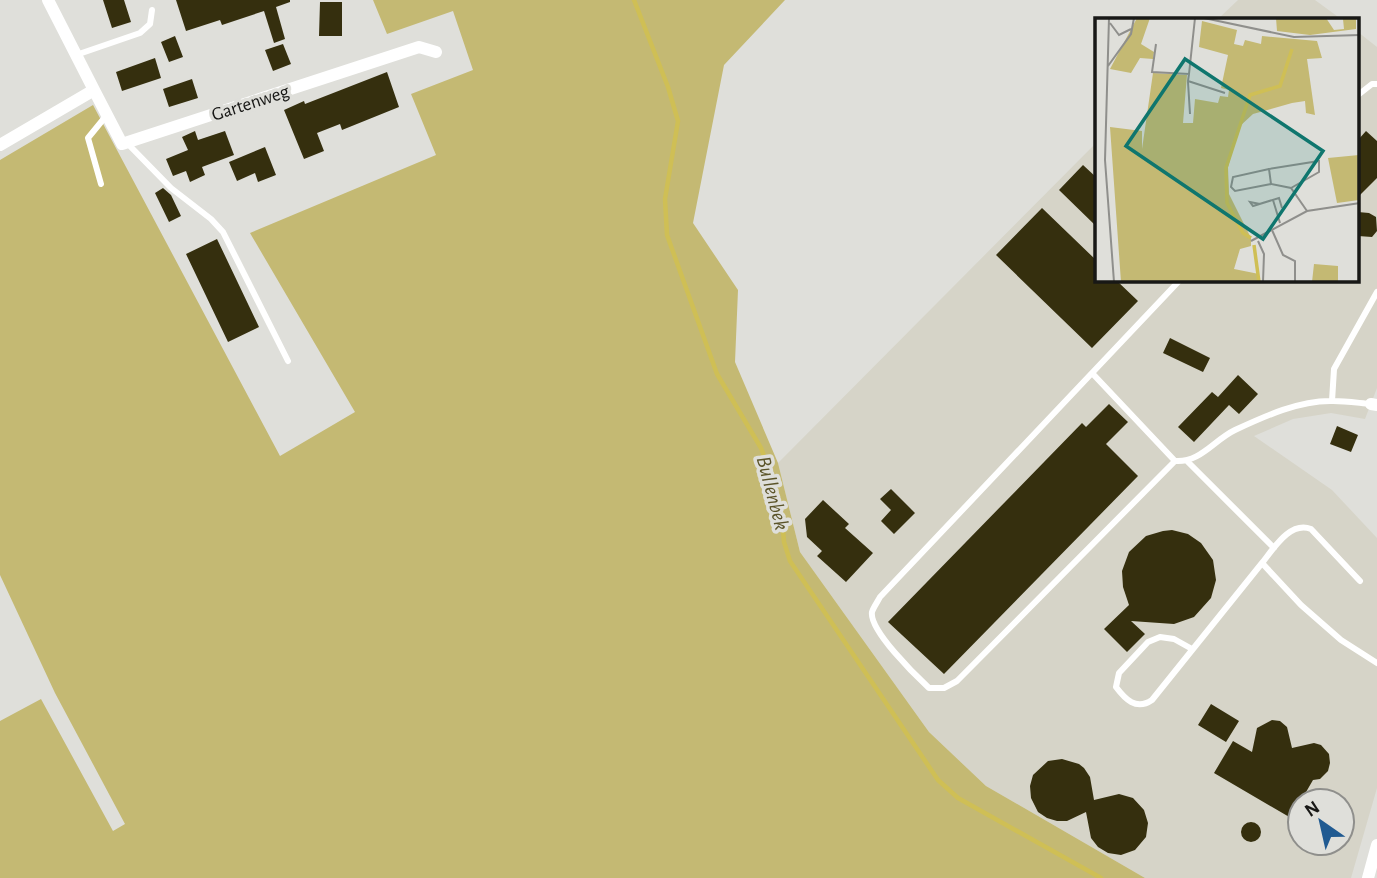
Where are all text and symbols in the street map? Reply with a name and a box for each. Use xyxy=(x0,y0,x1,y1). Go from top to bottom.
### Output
inset map xyxy=(1095,18,1360,282)
street label: Gartenweg xyxy=(209,82,292,125)
water label: Bullenbek xyxy=(753,454,793,533)
north arrow xyxy=(1286,787,1356,857)
text: N xyxy=(1302,798,1323,821)

